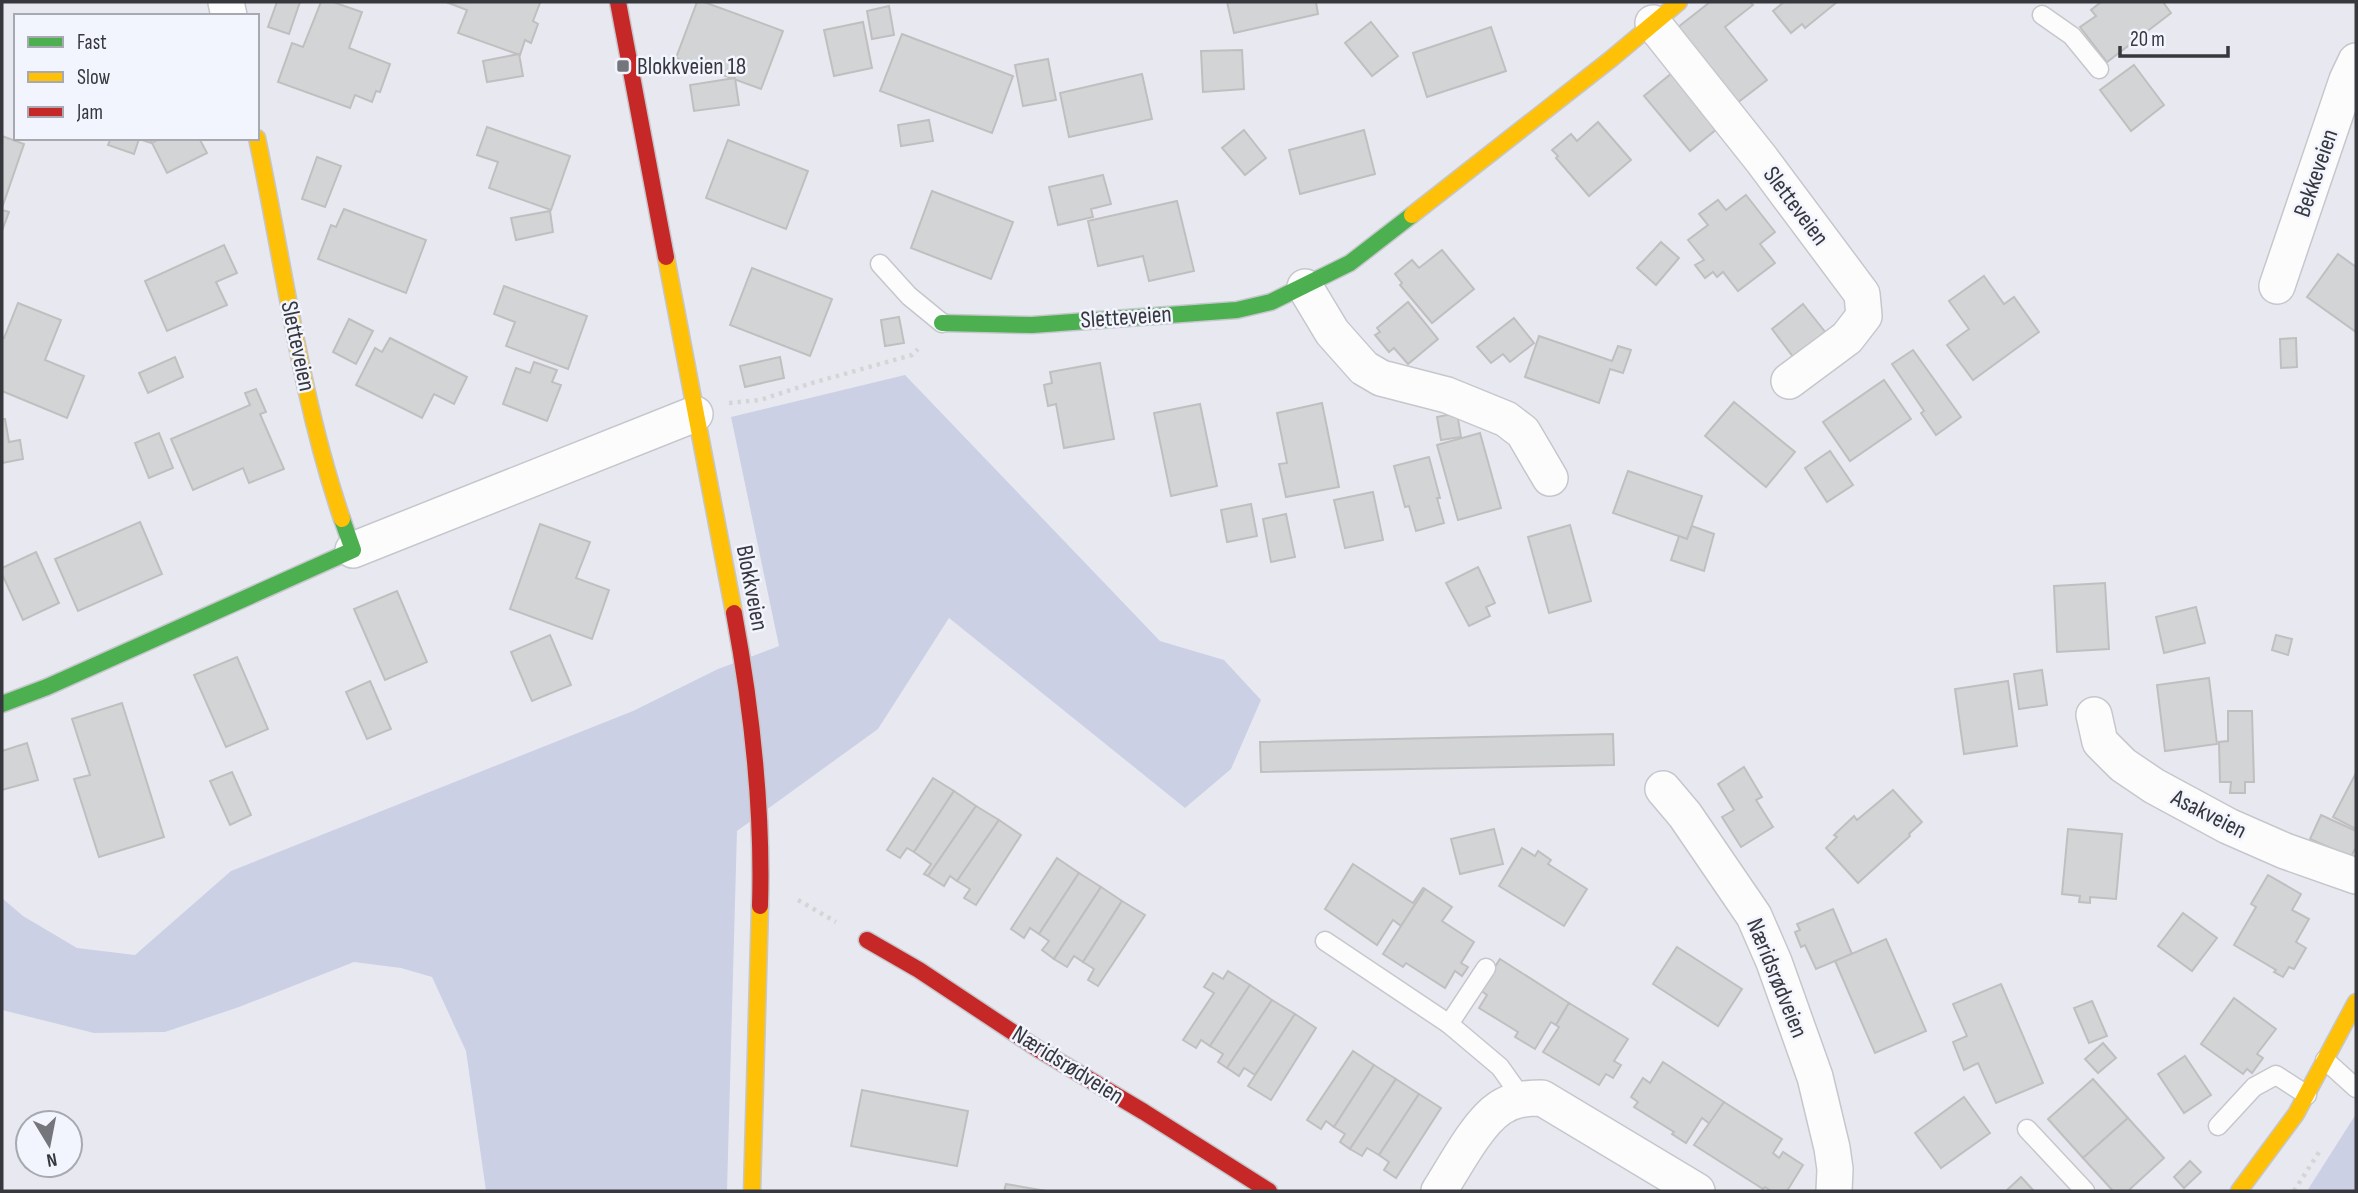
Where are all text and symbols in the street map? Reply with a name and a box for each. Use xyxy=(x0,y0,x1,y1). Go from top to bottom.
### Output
legend xyxy=(14,14,259,140)
scale bar xyxy=(2120,14,2228,58)
text: 20 m xyxy=(2130,27,2165,52)
text: Fast xyxy=(77,30,107,55)
place label: Blokkveien 18 xyxy=(637,52,746,81)
marker: Blokkveien 18 xyxy=(615,58,631,74)
text: Slow xyxy=(77,65,111,90)
text: Jam xyxy=(76,100,103,125)
street label: Bekkeveien xyxy=(2287,125,2345,221)
street label: Sletteveien xyxy=(1757,161,1835,251)
street label: Sletteveien xyxy=(274,298,322,394)
street label: Sletteveien xyxy=(1079,299,1173,335)
street label: Blokkveien xyxy=(730,543,774,633)
street label: Asakveien xyxy=(2166,782,2251,845)
street label: Næridsrødveien xyxy=(1740,914,1814,1042)
street label: Næridsrødveien xyxy=(1007,1019,1129,1111)
north arrow xyxy=(14,1109,84,1179)
text: N xyxy=(45,1147,59,1171)

